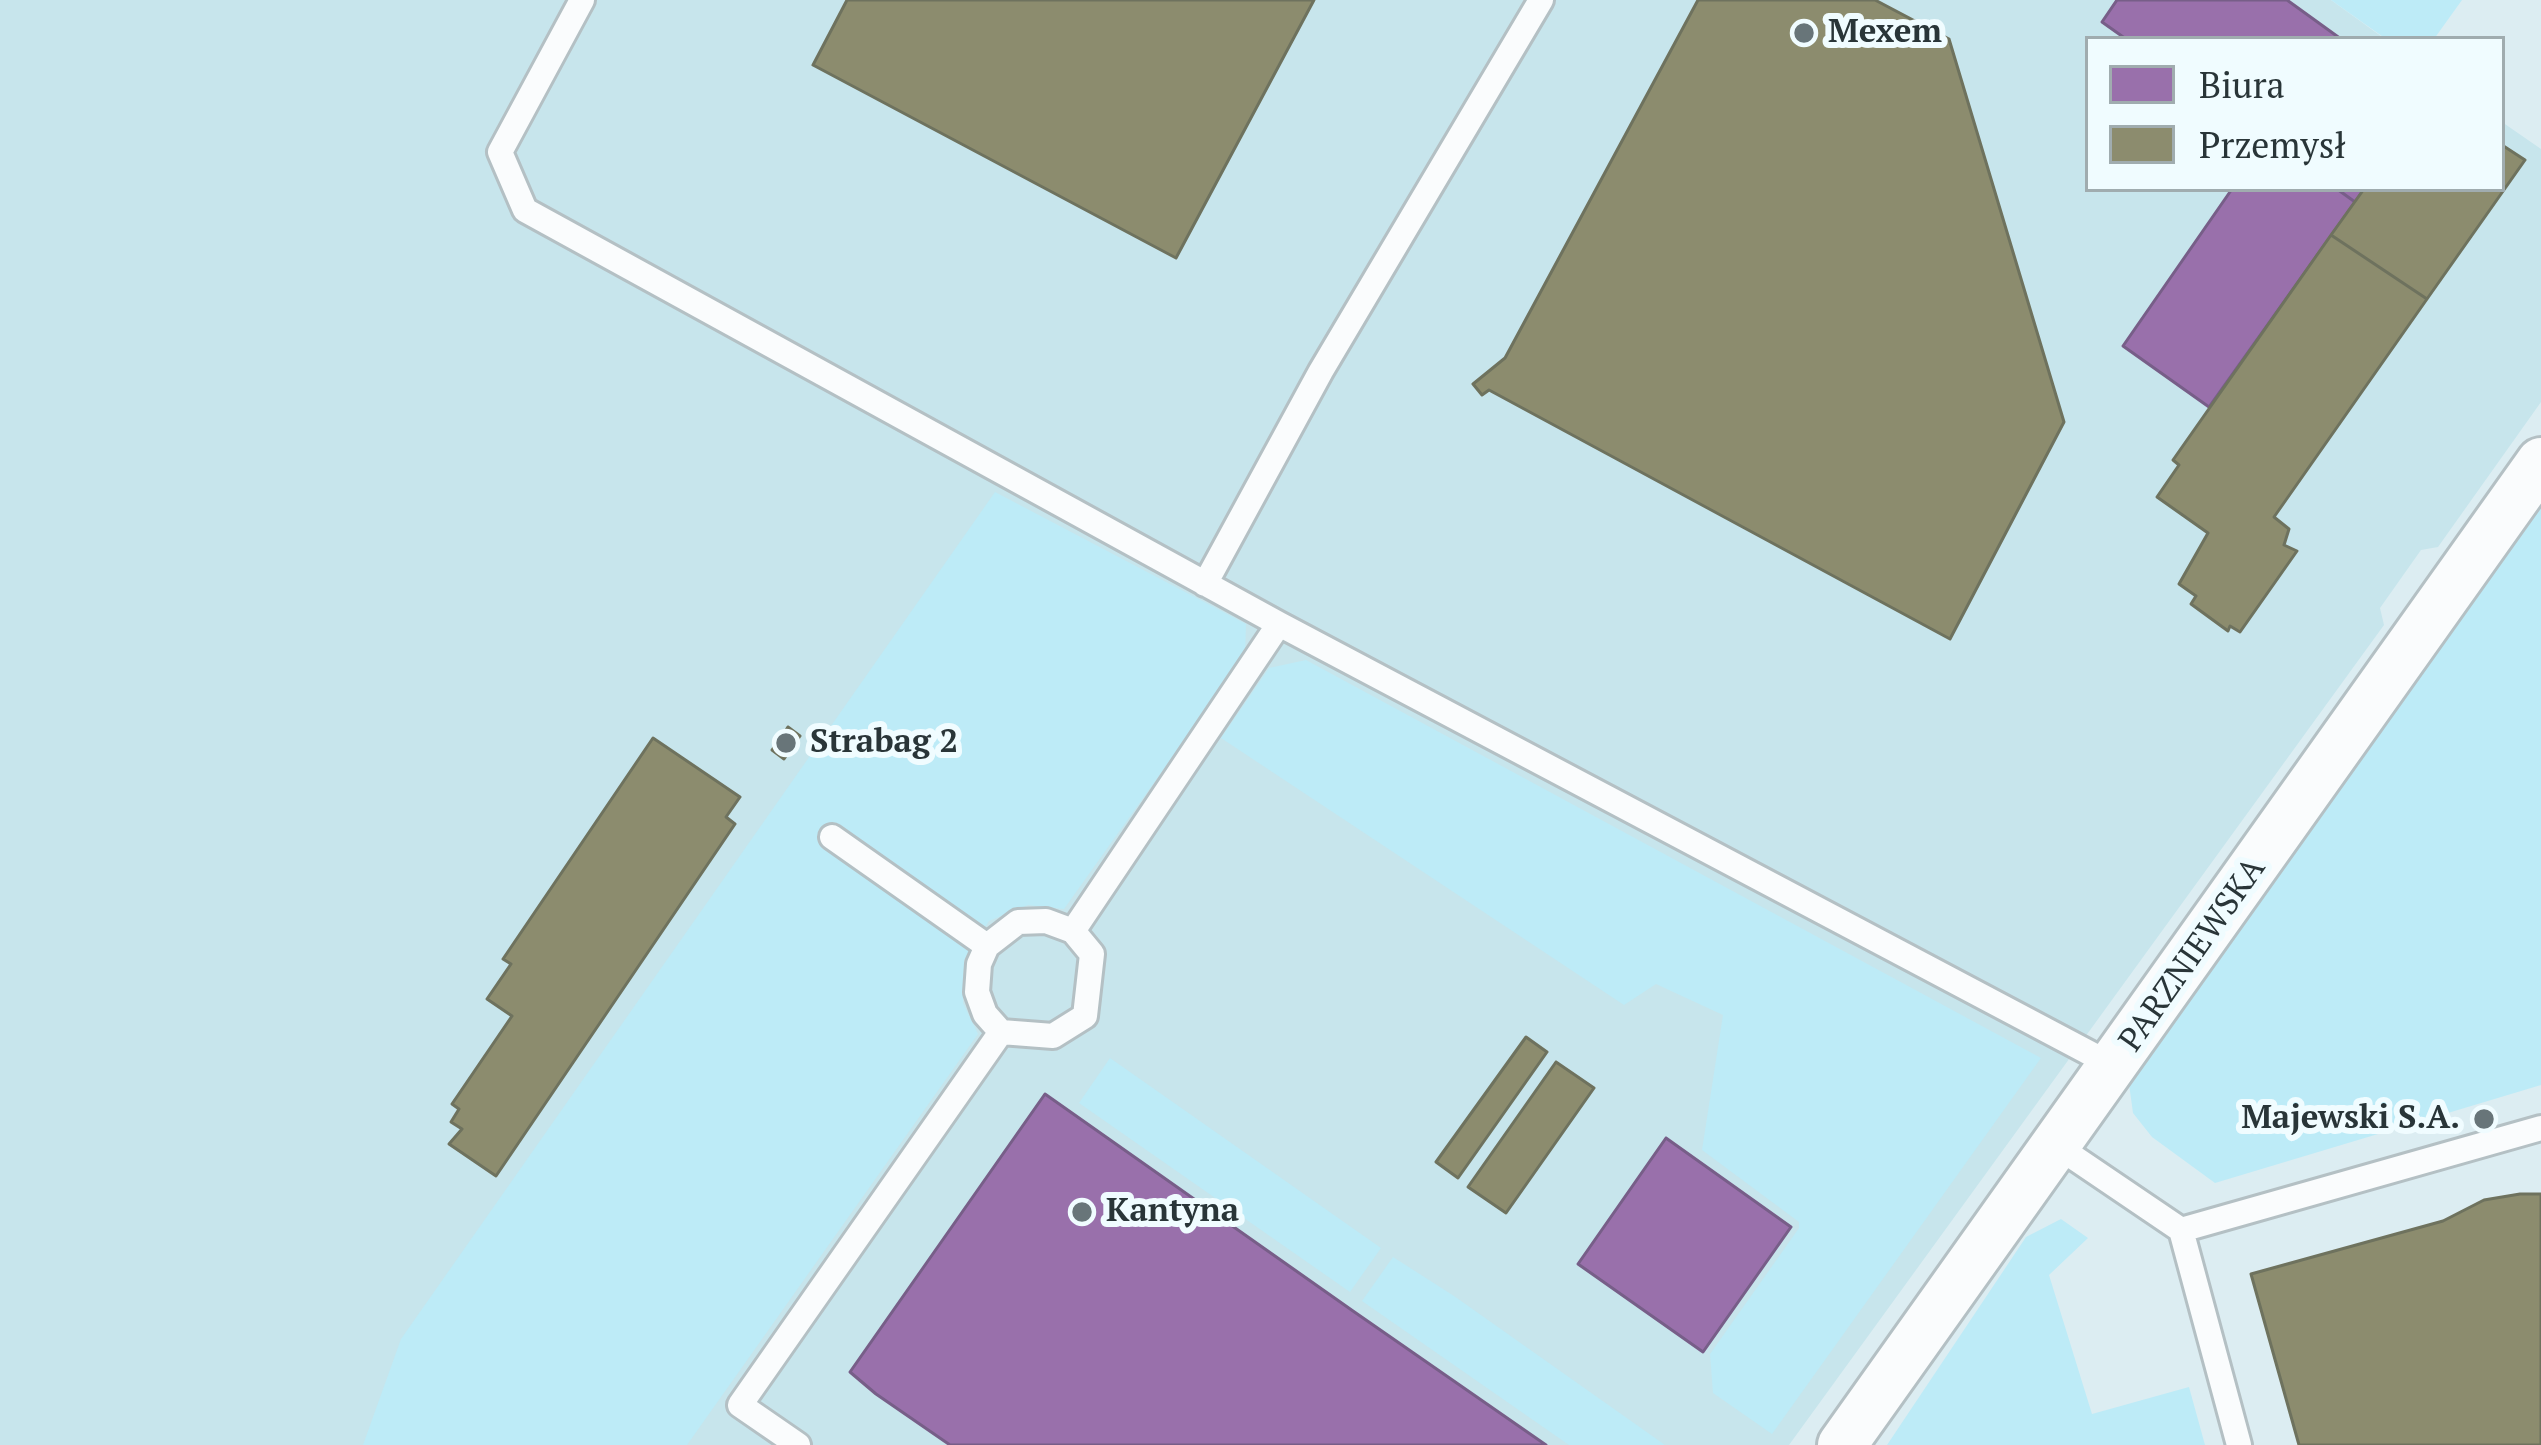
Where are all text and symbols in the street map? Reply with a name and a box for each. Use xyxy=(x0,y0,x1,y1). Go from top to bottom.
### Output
place label: Mexem xyxy=(1828,13,1942,53)
marker: Mexem xyxy=(1791,20,1817,46)
legend xyxy=(2085,36,2505,192)
text: Biura xyxy=(2199,61,2285,108)
text: Przemysł xyxy=(2199,121,2346,168)
place label: Strabag 2 xyxy=(810,723,958,763)
marker: Strabag 2 xyxy=(773,730,799,756)
street label: PARZNIEWSKA xyxy=(2112,850,2274,1060)
place label: Majewski S.A. xyxy=(2241,1099,2460,1139)
marker: Majewski S.A. xyxy=(2471,1106,2497,1132)
place label: Kantyna xyxy=(1106,1192,1239,1232)
marker: Kantyna xyxy=(1069,1199,1095,1225)

